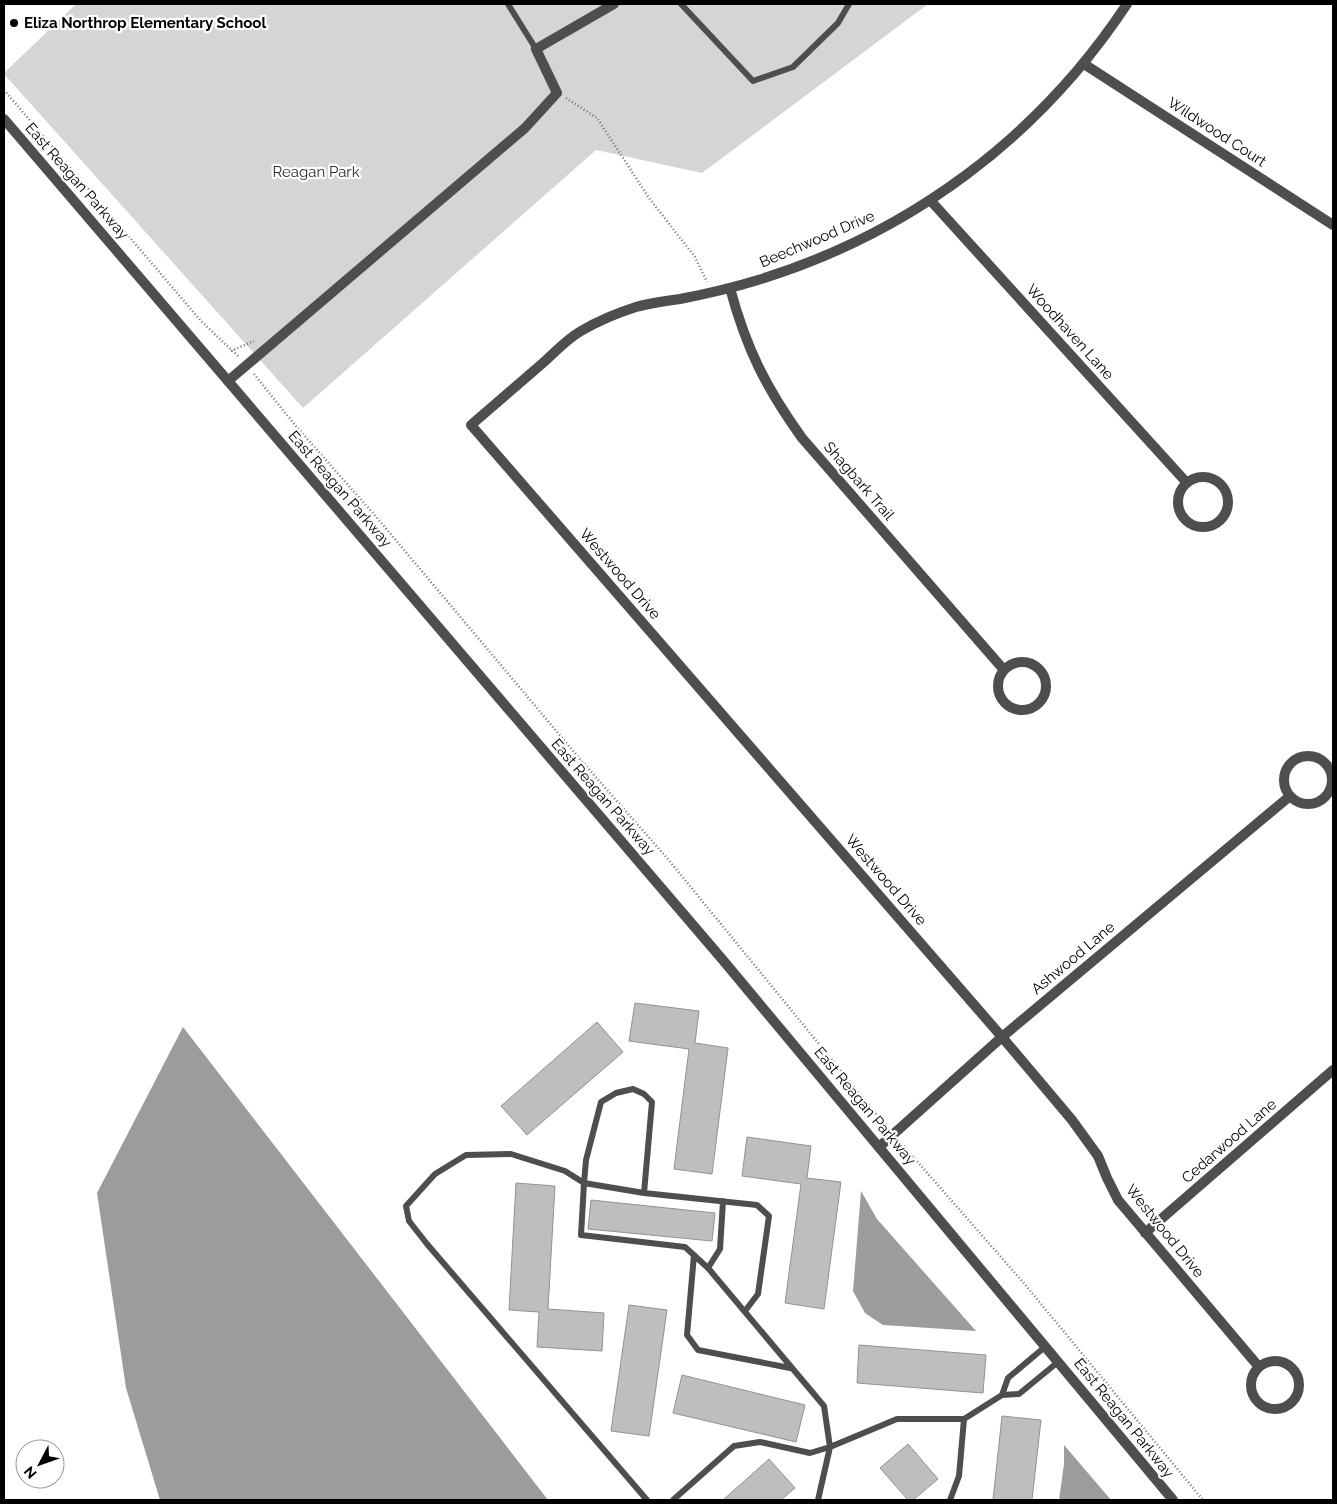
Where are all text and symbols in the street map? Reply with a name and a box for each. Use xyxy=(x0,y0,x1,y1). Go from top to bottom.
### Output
place label: Eliza Northrop Elementary School xyxy=(24,14,266,32)
marker: Eliza Northrop Elementary School xyxy=(8,17,20,29)
street label: Wildwood Court xyxy=(1164,93,1270,171)
street label: East Reagan Parkway xyxy=(21,119,133,243)
park label: Reagan Park xyxy=(272,163,360,181)
street label: Beechwood Drive xyxy=(757,207,877,271)
street label: Woodhaven Lane xyxy=(1022,281,1118,384)
street label: East Reagan Parkway xyxy=(284,427,396,551)
street label: Shagbark Trail xyxy=(820,438,899,525)
street label: Westwood Drive xyxy=(576,525,664,623)
street label: East Reagan Parkway xyxy=(547,735,659,859)
street label: Westwood Drive xyxy=(842,831,930,929)
street label: Ashwood Lane xyxy=(1028,918,1118,998)
street label: East Reagan Parkway xyxy=(810,1043,920,1169)
street label: Cedarwood Lane xyxy=(1178,1095,1280,1187)
street label: Westwood Drive xyxy=(1122,1181,1208,1281)
street label: East Reagan Parkway xyxy=(1070,1355,1178,1481)
north arrow xyxy=(15,1439,65,1489)
text: N xyxy=(21,1463,40,1482)

